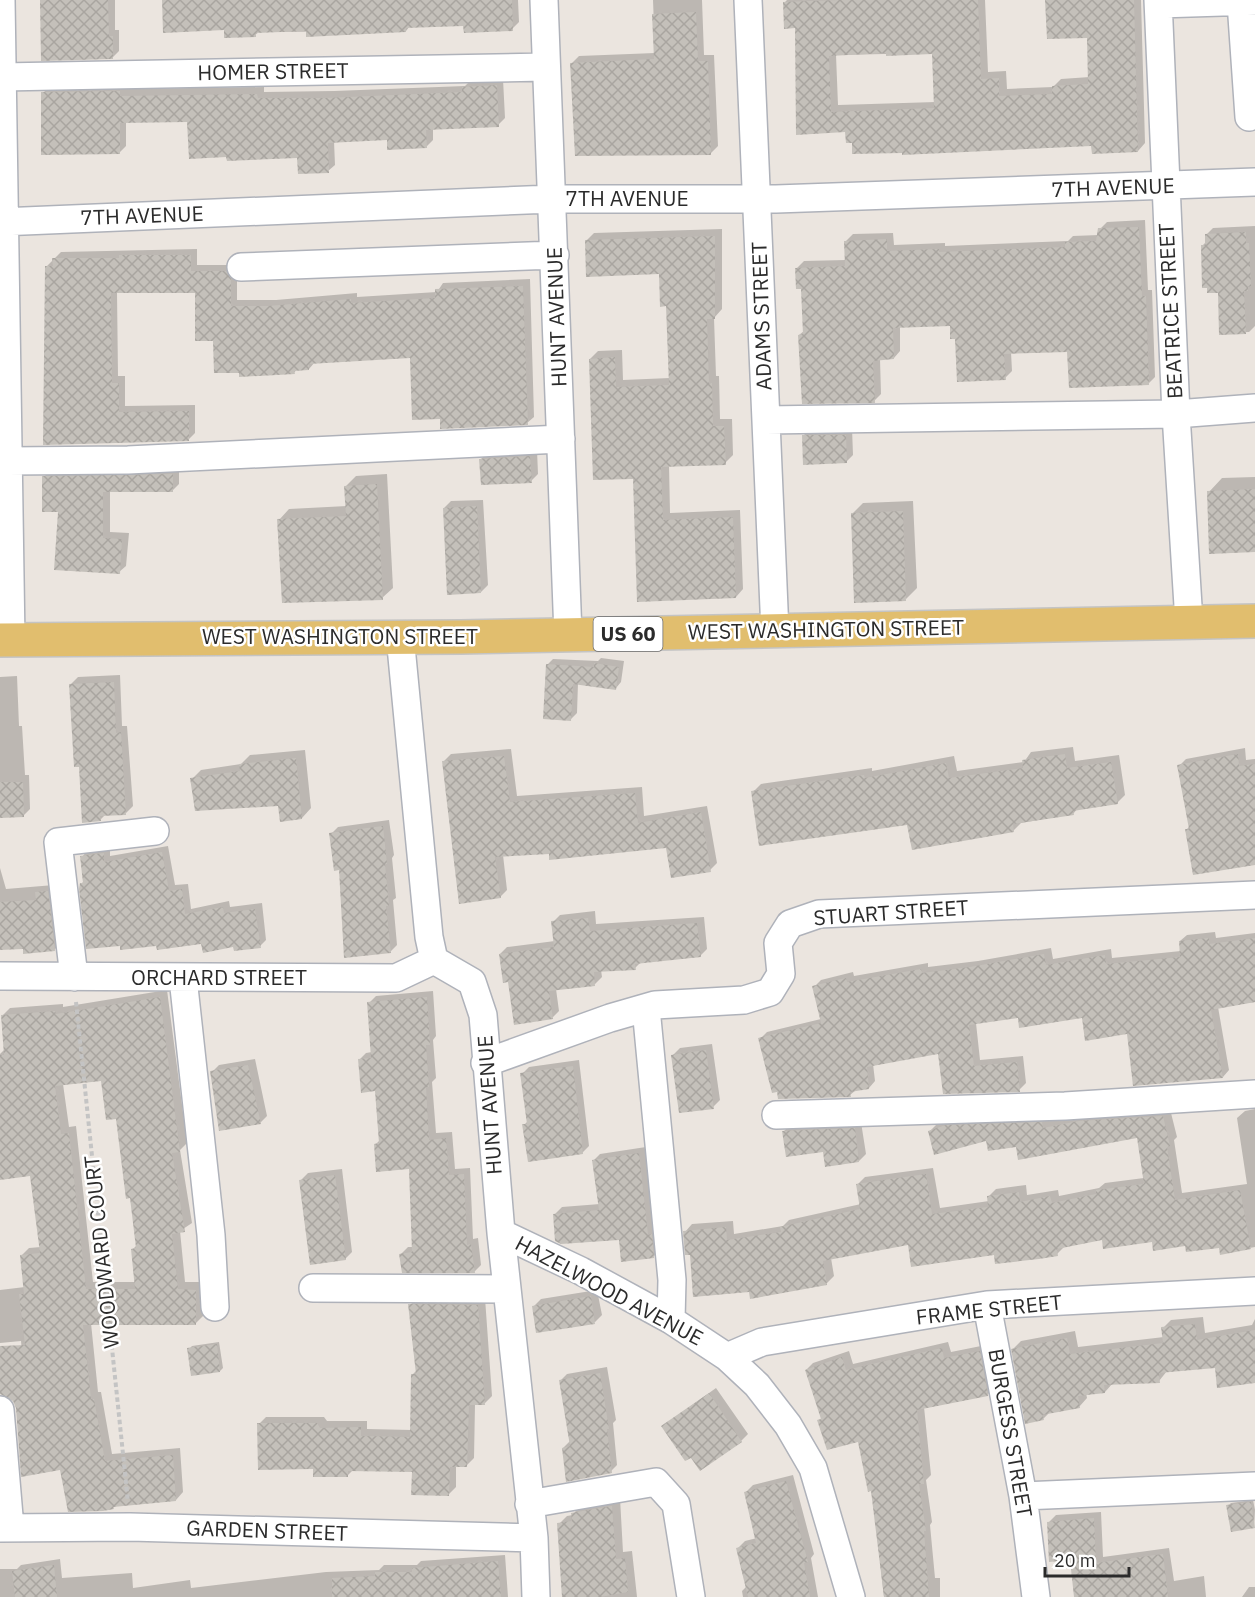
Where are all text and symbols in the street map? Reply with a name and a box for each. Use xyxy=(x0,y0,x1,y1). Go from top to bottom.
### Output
street label: HOMER STREET xyxy=(197,56,349,86)
street label: 7TH AVENUE xyxy=(1051,171,1175,203)
street label: 7TH AVENUE xyxy=(565,184,689,212)
street label: 7TH AVENUE xyxy=(80,199,204,231)
street label: BEATRICE STREET xyxy=(1151,222,1189,400)
street label: ADAMS STREET xyxy=(744,241,778,391)
street label: HUNT AVENUE xyxy=(540,247,572,387)
street label: WEST WASHINGTON STREET xyxy=(688,613,964,645)
road number: US 60 xyxy=(594,617,662,651)
street label: WEST WASHINGTON STREET xyxy=(202,622,478,650)
street label: STUART STREET xyxy=(813,893,969,931)
street label: ORCHARD STREET xyxy=(131,963,307,991)
street label: HUNT AVENUE xyxy=(470,1034,508,1176)
street label: WOODWARD COURT xyxy=(77,1154,125,1350)
street label: HAZELWOOD AVENUE xyxy=(511,1229,708,1352)
street label: FRAME STREET xyxy=(914,1287,1063,1331)
street label: BURGESS STREET xyxy=(982,1346,1040,1519)
street label: GARDEN STREET xyxy=(186,1513,348,1547)
scale bar xyxy=(1045,1540,1129,1578)
text: 20 m xyxy=(1054,1549,1096,1572)

